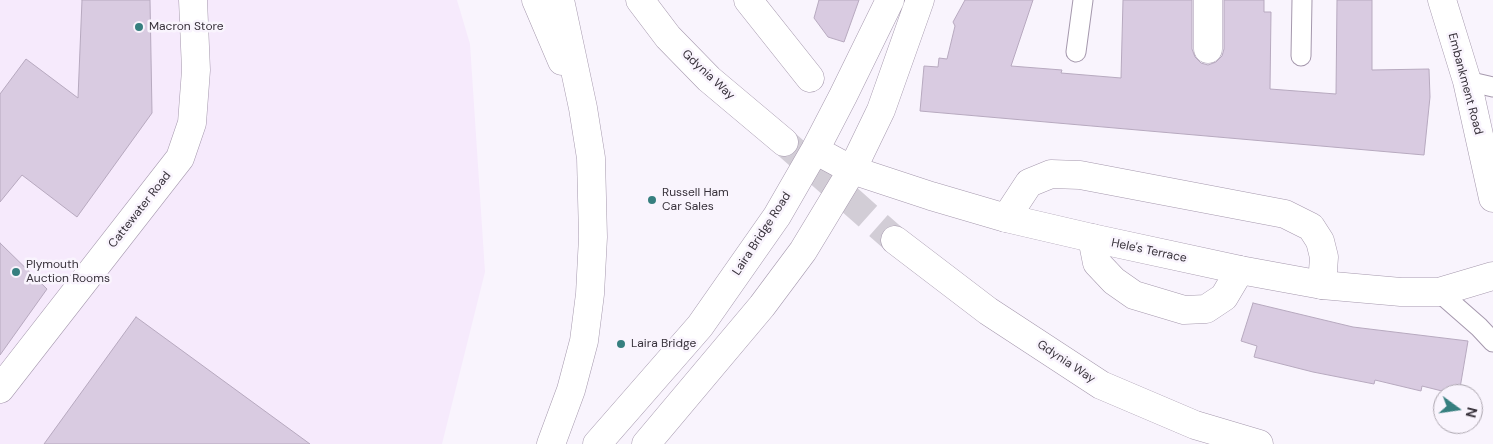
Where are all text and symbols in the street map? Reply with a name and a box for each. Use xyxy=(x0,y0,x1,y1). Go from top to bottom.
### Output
place label: Macron Store xyxy=(149,20,224,34)
marker: Macron Store xyxy=(133,21,145,33)
street label: Embankment Road xyxy=(1444,32,1486,136)
street label: Gdynia Way xyxy=(679,47,737,103)
street label: Cattewater Road xyxy=(106,169,174,251)
place label: Russell Ham Car Sales xyxy=(662,186,729,214)
street label: Laira Bridge Road xyxy=(730,190,794,278)
marker: Russell Ham Car Sales xyxy=(646,194,658,206)
street label: Hele's Terrace xyxy=(1110,236,1188,266)
place label: Plymouth Auction Rooms xyxy=(26,258,110,286)
marker: Plymouth Auction Rooms xyxy=(10,266,22,278)
place label: Laira Bridge xyxy=(631,337,696,351)
street label: Gdynia Way xyxy=(1034,337,1098,387)
marker: Laira Bridge xyxy=(615,338,627,350)
north arrow xyxy=(1433,384,1483,434)
text: N xyxy=(1462,405,1482,420)

